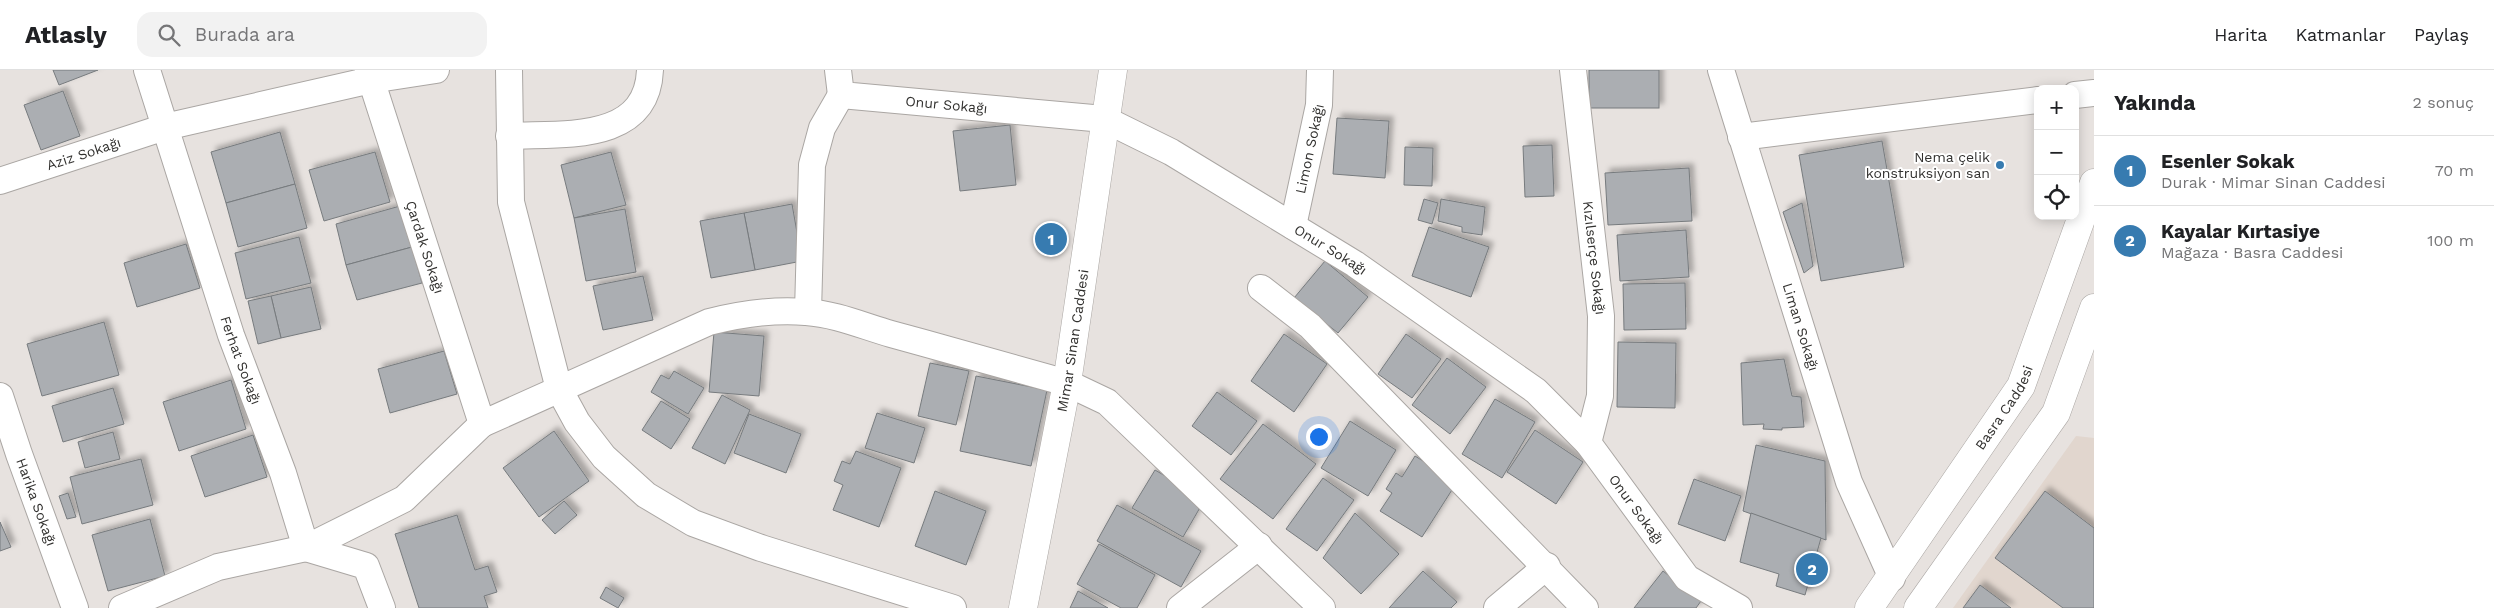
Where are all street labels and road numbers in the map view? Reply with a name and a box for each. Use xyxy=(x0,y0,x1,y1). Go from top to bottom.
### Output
street label: Onur Sokağı xyxy=(905,93,988,116)
street label: Limon Sokağı xyxy=(1292,102,1327,195)
street label: Aziz Sokağı xyxy=(45,134,123,173)
street label: Çardak Sokağı xyxy=(403,199,447,295)
street label: Kızılserçe Sokağı xyxy=(1580,200,1609,316)
street label: Onur Sokağı xyxy=(1291,221,1370,278)
street label: Mimar Sinan Caddesi xyxy=(1054,268,1092,413)
street label: Liman Sokağı xyxy=(1780,281,1822,373)
street label: Ferhat Sokağı xyxy=(217,314,264,407)
street label: Basra Caddesi xyxy=(1972,363,2036,453)
street label: Harika Sokağı xyxy=(13,456,60,548)
street label: Onur Sokağı xyxy=(1606,471,1667,547)

